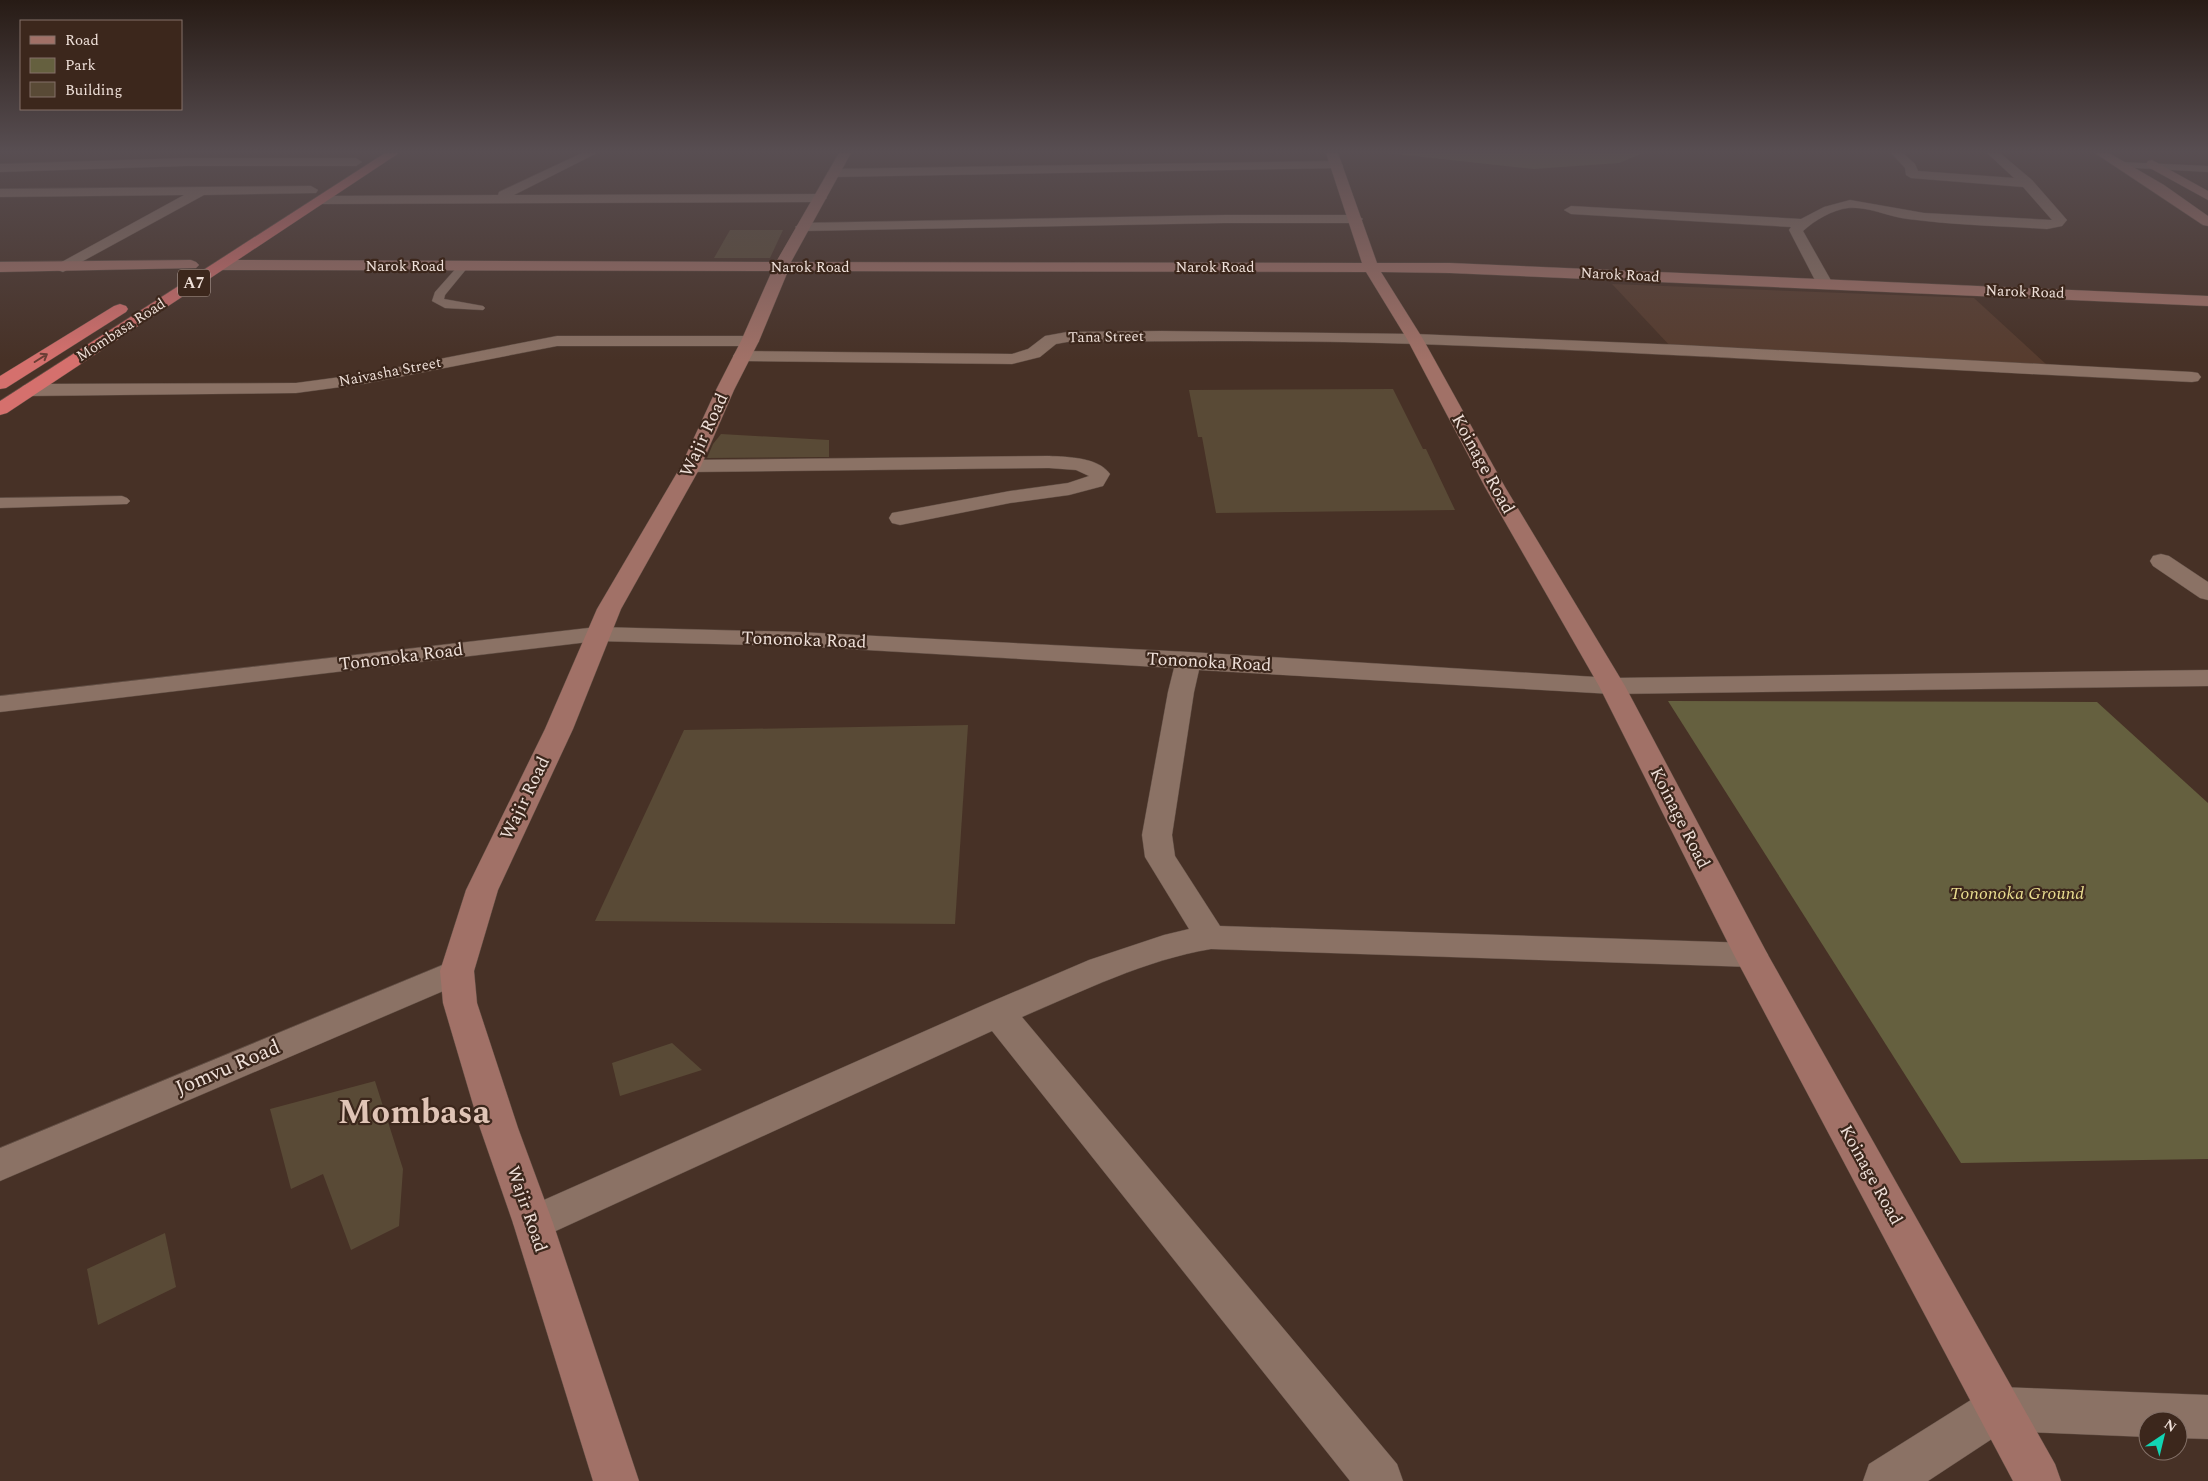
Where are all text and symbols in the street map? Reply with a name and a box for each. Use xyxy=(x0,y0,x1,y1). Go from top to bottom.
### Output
legend xyxy=(20,20,182,110)
text: Road xyxy=(65,29,99,52)
text: Park xyxy=(65,54,96,77)
text: Building xyxy=(65,79,122,102)
street label: Narok Road xyxy=(365,255,445,278)
street label: Narok Road xyxy=(770,256,850,279)
street label: Narok Road xyxy=(1175,256,1255,279)
street label: Narok Road xyxy=(1580,261,1660,289)
road number: A7 xyxy=(178,270,210,296)
street label: Narok Road xyxy=(1985,279,2065,305)
street label: Mombasa Road xyxy=(72,292,170,368)
street label: Tana Street xyxy=(1068,325,1144,349)
street label: Naivasha Street xyxy=(337,351,443,393)
one-way arrow xyxy=(34,353,48,363)
street label: Wajir Road xyxy=(673,389,735,481)
street label: Koinage Road xyxy=(1444,409,1522,519)
street label: Tononoka Road xyxy=(741,624,867,656)
street label: Tononoka Road xyxy=(337,636,465,678)
street label: Tononoka Road xyxy=(1146,645,1272,679)
street label: Wajir Road xyxy=(493,752,557,844)
street label: Koinage Road xyxy=(1643,763,1717,873)
park label: Tononoka Ground xyxy=(1950,880,2084,907)
street label: Jomvu Road xyxy=(170,1032,286,1104)
district label: Mombasa xyxy=(338,1087,491,1139)
street label: Koinage Road xyxy=(1832,1120,1910,1230)
street label: Wajir Road xyxy=(500,1162,554,1256)
north arrow xyxy=(2138,1411,2188,1461)
text: N xyxy=(2159,1414,2181,1438)

